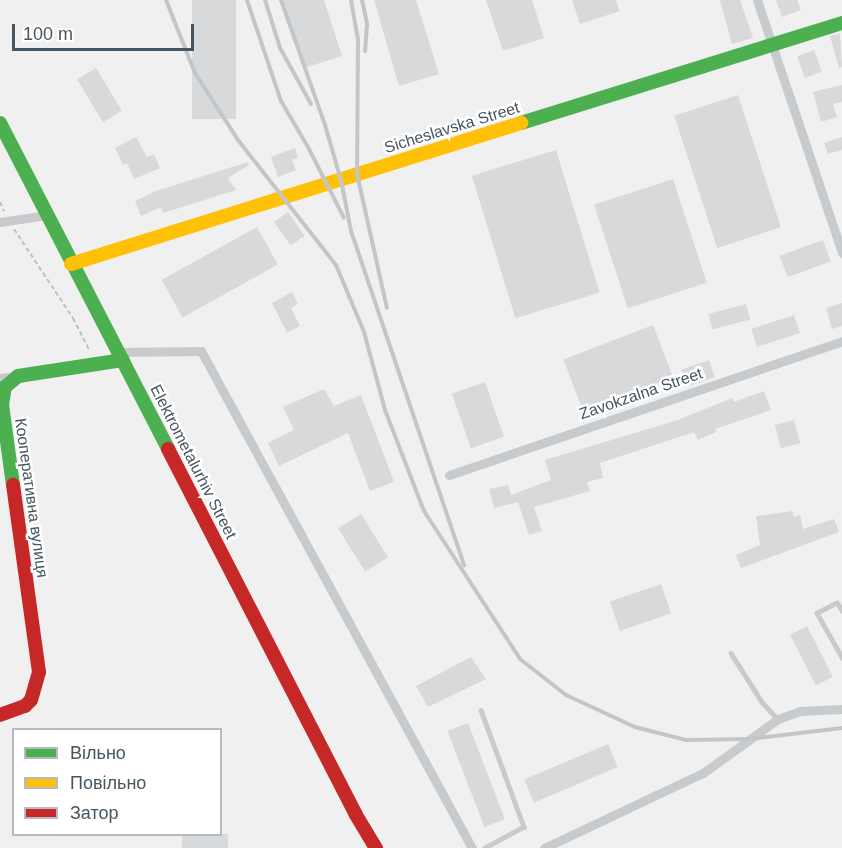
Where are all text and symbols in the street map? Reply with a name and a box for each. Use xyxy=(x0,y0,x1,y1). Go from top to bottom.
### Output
scale bar xyxy=(15,12,196,50)
text: 100 m xyxy=(23,24,73,44)
street label: Sicheslavska Street xyxy=(382,98,522,158)
street label: Zavokzalna Street xyxy=(577,364,705,424)
street label: Elektrometalurhiv Street xyxy=(146,382,240,542)
street label: Кооперативна вулиця xyxy=(10,417,52,579)
legend xyxy=(12,728,222,836)
text: Вільно xyxy=(70,743,126,763)
text: Повільно xyxy=(70,773,146,793)
text: Затор xyxy=(70,803,119,823)

